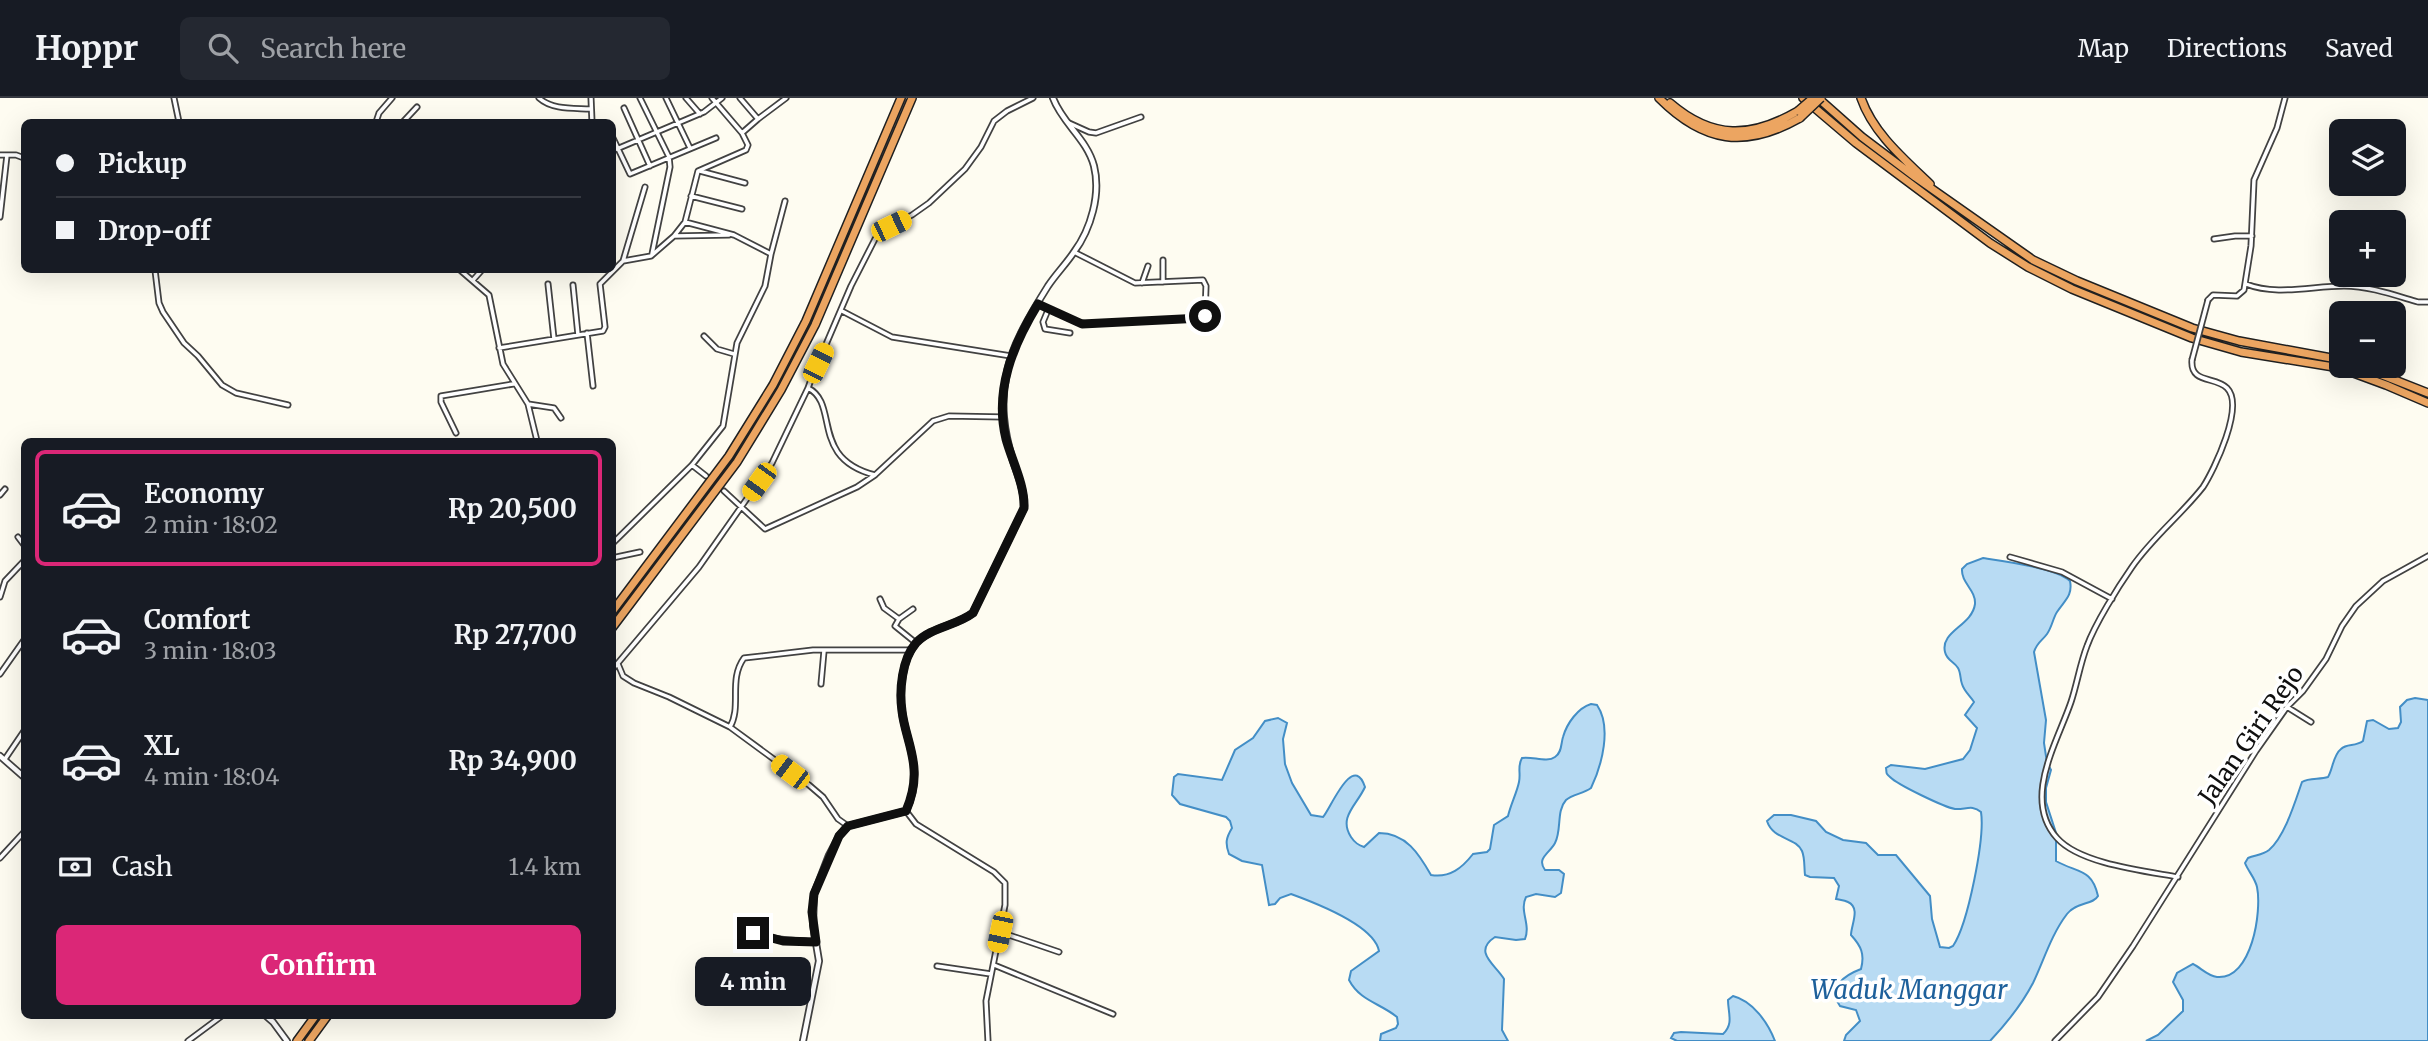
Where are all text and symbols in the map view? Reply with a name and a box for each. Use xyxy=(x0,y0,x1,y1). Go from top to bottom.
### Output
search box xyxy=(180,17,670,80)
text: Hoppr xyxy=(35,28,138,69)
icon: search xyxy=(204,29,242,67)
text: Search here xyxy=(260,32,406,65)
text: Map xyxy=(2078,33,2129,64)
text: Directions xyxy=(2167,33,2287,64)
text: Saved xyxy=(2325,33,2393,64)
map controls xyxy=(2329,119,2406,378)
button: layers xyxy=(2329,119,2406,196)
text: Pickup xyxy=(98,147,187,180)
car xyxy=(868,207,915,245)
button: + xyxy=(2329,210,2406,287)
text: Drop-off xyxy=(98,214,211,247)
route start xyxy=(1189,300,1221,332)
button: − xyxy=(2329,301,2406,378)
car xyxy=(800,340,837,386)
car xyxy=(739,459,780,505)
icon: car xyxy=(60,477,123,540)
text: Economy xyxy=(144,477,264,510)
text: Rp 20,500 xyxy=(448,492,577,525)
text: 2 min · 18:02 xyxy=(144,510,278,539)
icon: car xyxy=(60,603,123,666)
text: Comfort xyxy=(144,603,250,636)
text: Rp 27,700 xyxy=(454,618,577,651)
text: 3 min · 18:03 xyxy=(144,636,277,665)
street label: Jalan Giri Rejo xyxy=(2191,659,2310,811)
icon: car xyxy=(60,729,123,792)
text: XL xyxy=(144,729,180,762)
text: Rp 34,900 xyxy=(448,744,577,777)
car xyxy=(767,751,814,793)
text: 4 min · 18:04 xyxy=(144,762,279,791)
icon: cash xyxy=(56,848,94,886)
text: Cash xyxy=(112,850,173,883)
text: 1.4 km xyxy=(508,852,581,881)
car xyxy=(986,909,1015,955)
route end xyxy=(737,917,769,949)
button: Confirm xyxy=(56,925,581,1005)
callout: 4 min xyxy=(695,958,811,1006)
text: 4 min xyxy=(720,967,786,996)
water label: Waduk Manggar xyxy=(1811,973,2008,1006)

